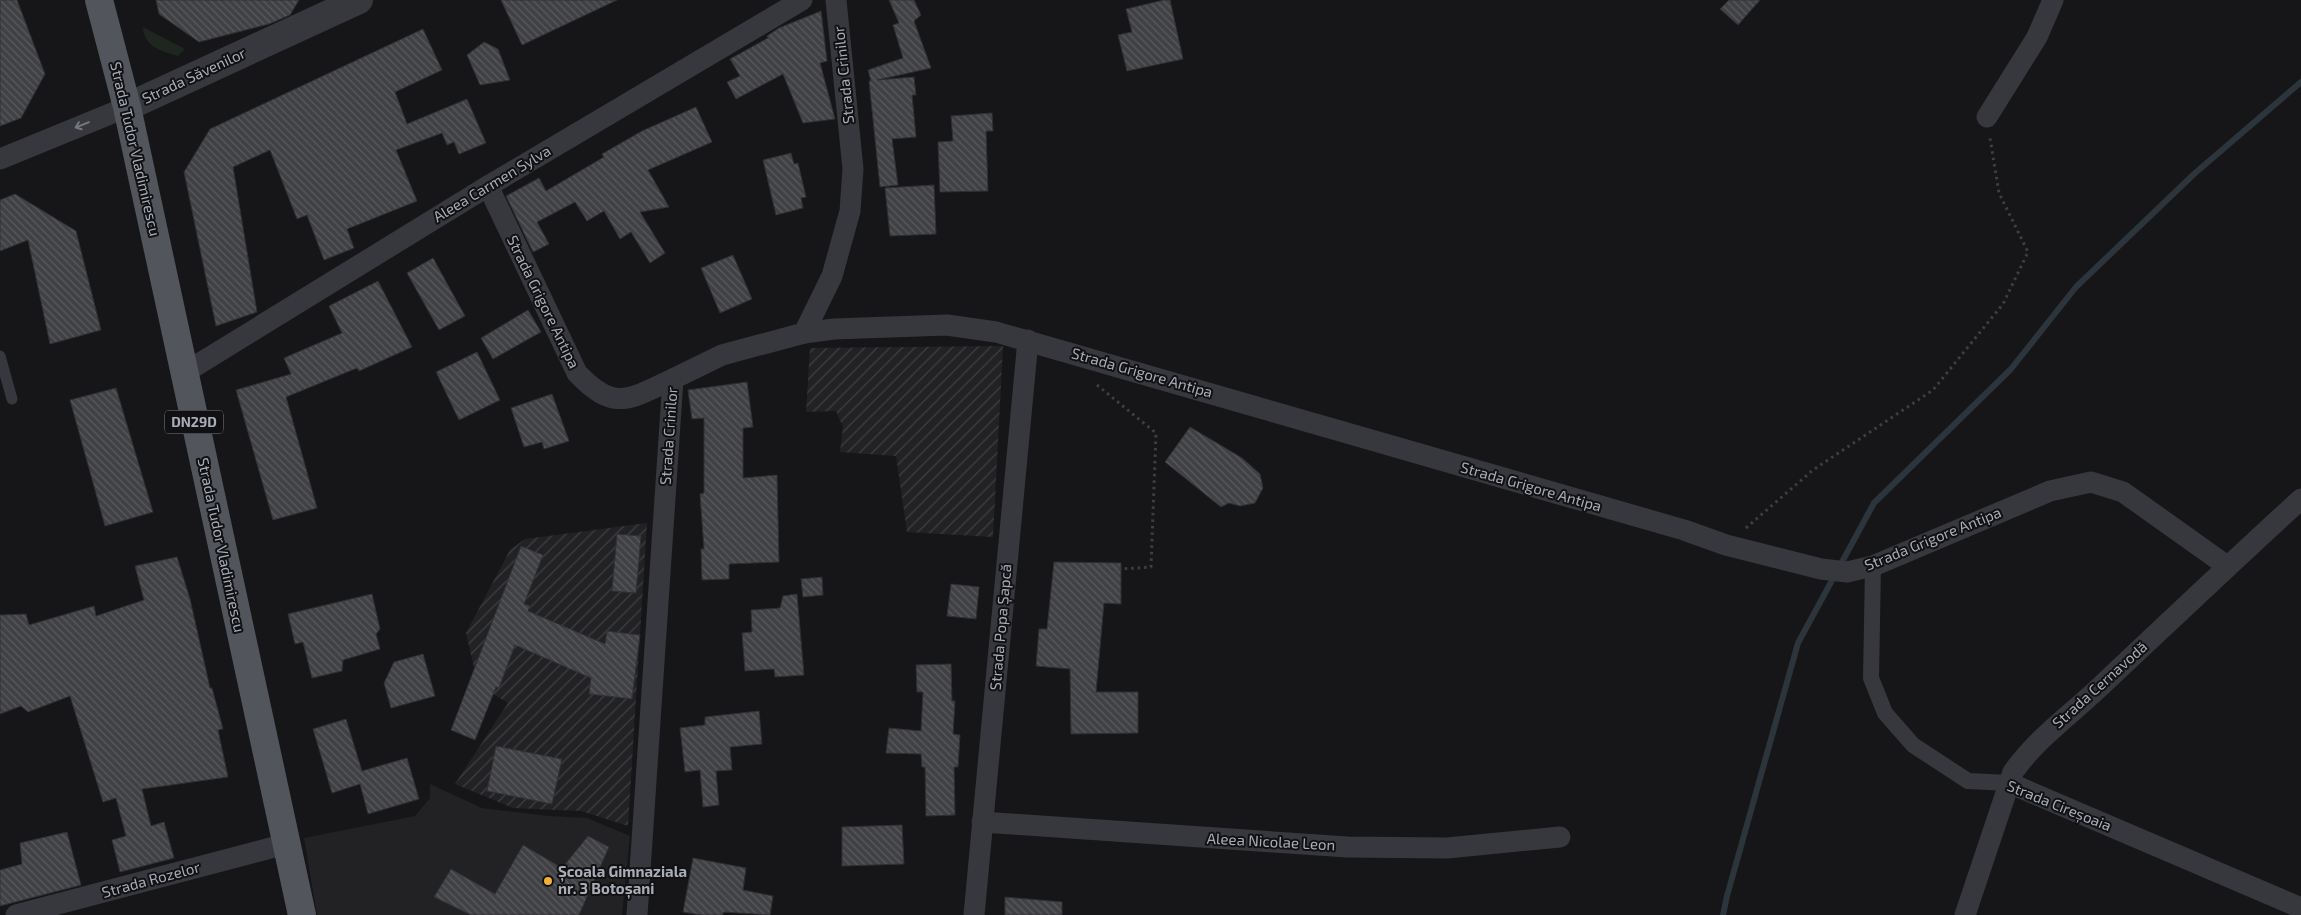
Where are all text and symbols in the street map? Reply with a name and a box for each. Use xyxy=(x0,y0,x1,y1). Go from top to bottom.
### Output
street label: Strada Crinilor xyxy=(829,25,857,125)
street label: Strada Săvenilor xyxy=(139,43,248,107)
street label: Strada Tudor Vladimirescu xyxy=(107,60,165,238)
one-way arrow xyxy=(74,122,89,131)
street label: Aleea Carmen Sylva xyxy=(429,141,554,225)
street label: Strada Grigore Antipa xyxy=(504,232,584,371)
street label: Strada Grigore Antipa xyxy=(1070,343,1215,401)
street label: Strada Crinilor xyxy=(656,386,680,486)
road number: DN29D xyxy=(165,411,223,434)
street label: Strada Tudor Vladimirescu xyxy=(195,456,249,634)
street label: Strada Grigore Antipa xyxy=(1459,457,1604,515)
street label: Strada Grigore Antipa xyxy=(1862,502,2004,574)
street label: Strada Popa Șapcă xyxy=(986,563,1016,691)
street label: Strada Cernavodă xyxy=(2048,637,2150,732)
street label: Strada Cireșoaia xyxy=(2004,776,2114,836)
street label: Aleea Nicolae Leon xyxy=(1206,829,1336,853)
street label: Strada Rozelor xyxy=(100,857,202,901)
place label: Școala Gimnaziala nr. 3 Botoșani xyxy=(558,862,687,899)
marker: Școala Gimnaziala nr. 3 Botoșani xyxy=(542,875,554,887)

